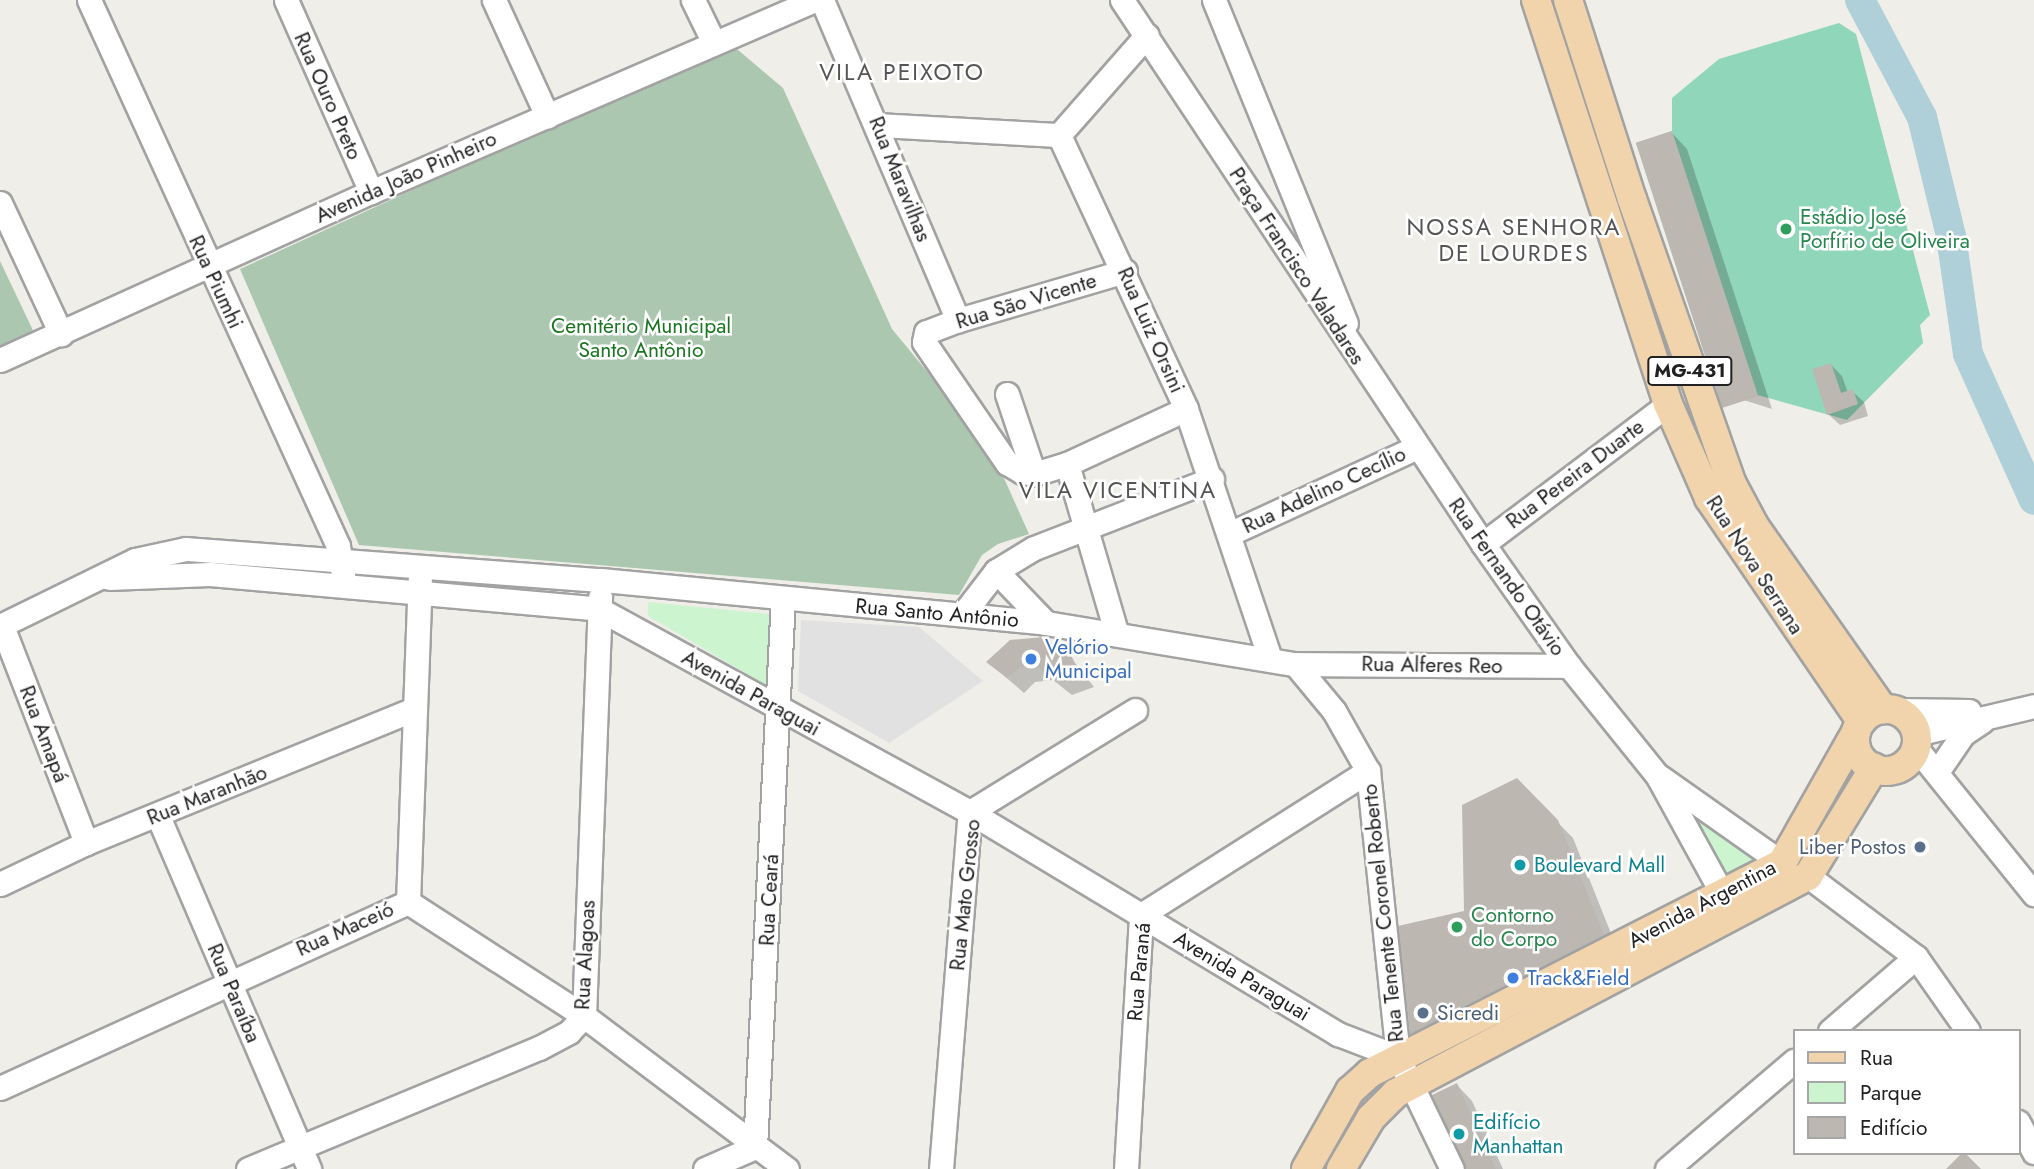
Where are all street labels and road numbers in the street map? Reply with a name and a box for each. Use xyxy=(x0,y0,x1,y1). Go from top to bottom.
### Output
street label: Rua Ouro Preto xyxy=(289,28,367,164)
street label: Rua Maravilhas xyxy=(863,113,937,245)
street label: Avenida João Pinheiro xyxy=(312,126,500,228)
street label: Praça Francisco Valadares xyxy=(1224,163,1370,369)
street label: Rua Piumhi xyxy=(183,231,249,333)
street label: Rua Luiz Orsini xyxy=(1112,263,1190,397)
street label: Rua São Vicente xyxy=(953,268,1099,334)
road number: MG-431 xyxy=(1646,356,1734,386)
street label: Rua Pereira Duarte xyxy=(1501,414,1649,534)
street label: Rua Adelino Cecílio xyxy=(1238,441,1410,539)
street label: Rua Nova Serrana xyxy=(1701,491,1809,639)
street label: Rua Fernando Otávio xyxy=(1443,493,1571,661)
street label: Rua Santo Antônio xyxy=(854,593,1020,633)
street label: Avenida Paraguai xyxy=(677,645,825,741)
street label: Rua Alferes Reo xyxy=(1361,651,1503,679)
street label: Rua Amapá xyxy=(14,682,74,786)
street label: Rua Maranhão xyxy=(143,759,271,831)
street label: Rua Tenente Coronel Roberto xyxy=(1357,783,1409,1043)
street label: Rua Mato Grosso xyxy=(945,818,985,972)
street label: Rua Ceará xyxy=(754,853,784,947)
street label: Avenida Argentina xyxy=(1624,854,1780,954)
street label: Rua Maceió xyxy=(292,896,398,962)
street label: Rua Alagoas xyxy=(570,899,600,1011)
street label: Rua Paraná xyxy=(1122,922,1156,1022)
street label: Avenida Paraguai xyxy=(1169,925,1315,1027)
street label: Rua Paraíba xyxy=(202,940,266,1046)

